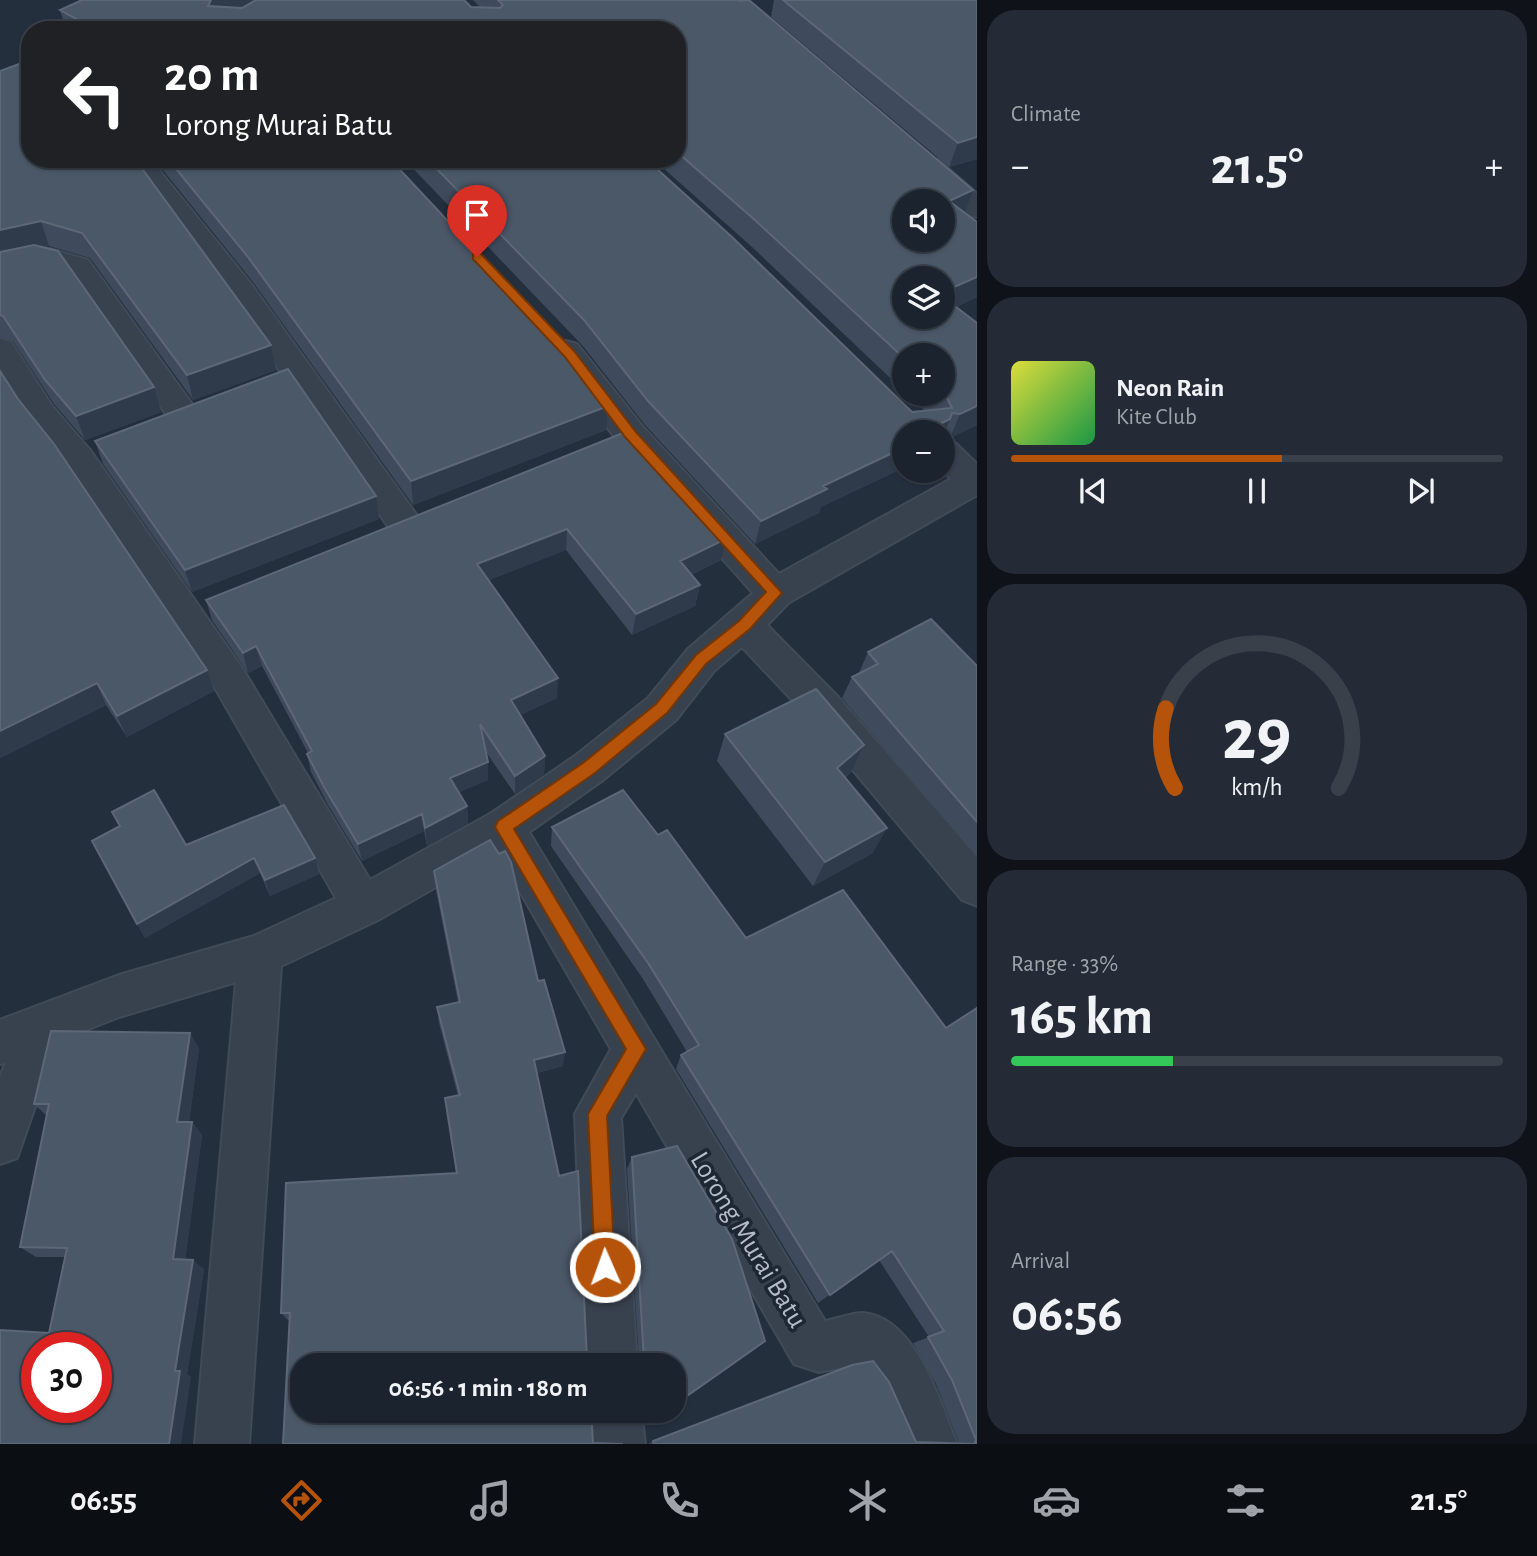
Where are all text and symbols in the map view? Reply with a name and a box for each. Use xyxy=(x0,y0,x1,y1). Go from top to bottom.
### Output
icon: left xyxy=(49,49,140,140)
text: 20 m xyxy=(164,51,260,100)
text: Climate xyxy=(1011,103,1081,126)
text: Lorong Murai Batu xyxy=(164,109,392,141)
text: 21.5° xyxy=(1211,141,1303,193)
text: − xyxy=(1011,148,1029,186)
text: + xyxy=(1485,148,1503,186)
pin xyxy=(447,185,507,257)
map controls xyxy=(892,189,955,483)
button: sound xyxy=(892,189,955,252)
icon: arrive xyxy=(458,196,496,234)
button: layers xyxy=(892,266,955,329)
button: + xyxy=(892,343,955,406)
text: Neon Rain xyxy=(1116,375,1224,401)
text: Kite Club xyxy=(1116,406,1197,429)
button: − xyxy=(892,420,955,483)
icon: previous xyxy=(1074,472,1112,510)
icon: pause xyxy=(1238,472,1276,510)
icon: next xyxy=(1402,472,1440,510)
text: 29 xyxy=(1222,700,1292,773)
text: km/h xyxy=(1231,775,1283,800)
text: Range · 33% xyxy=(1011,953,1118,976)
text: 165 km xyxy=(1011,991,1153,1043)
street label: Lorong Murai Batu xyxy=(685,1147,811,1333)
position arrow xyxy=(568,1230,642,1304)
text: Arrival xyxy=(1011,1250,1070,1273)
text: 06:56 xyxy=(1011,1288,1123,1340)
speed limit sign: 30 xyxy=(21,1332,112,1423)
text: 06:56 · 1 min · 180 m xyxy=(389,1375,587,1401)
icon: directions xyxy=(277,1476,326,1525)
icon: music xyxy=(466,1476,515,1525)
icon: phone xyxy=(655,1476,704,1525)
icon: climate xyxy=(843,1476,892,1525)
icon: car xyxy=(1032,1476,1081,1525)
icon: filters xyxy=(1221,1476,1270,1525)
text: 06:55 xyxy=(70,1484,137,1516)
text: 21.5° xyxy=(1410,1484,1467,1516)

